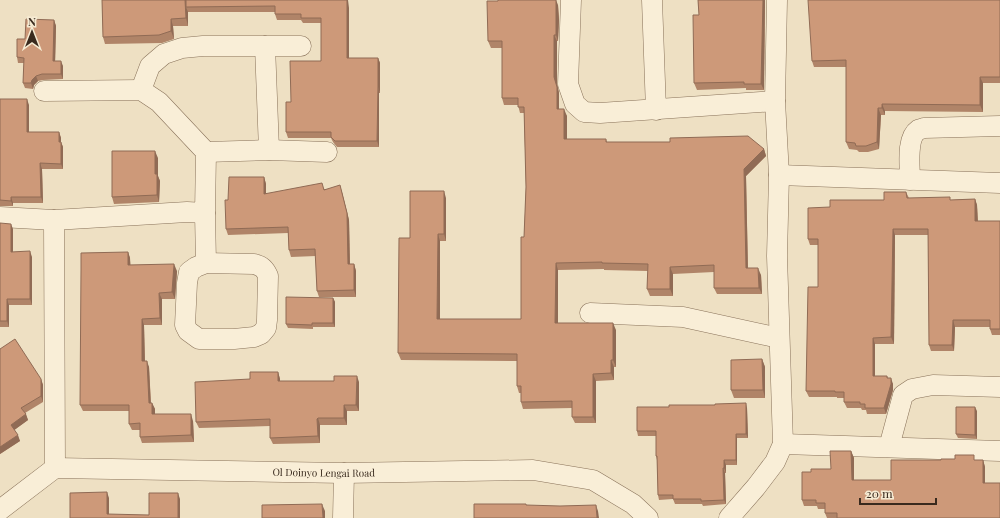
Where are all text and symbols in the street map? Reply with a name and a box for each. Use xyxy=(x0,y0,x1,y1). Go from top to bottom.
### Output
north arrow xyxy=(12,12,52,52)
text: N xyxy=(28,14,36,29)
street label: Ol Doinyo Lengai Road xyxy=(272,465,375,480)
scale bar xyxy=(860,480,936,506)
text: 20 m xyxy=(866,485,893,501)

